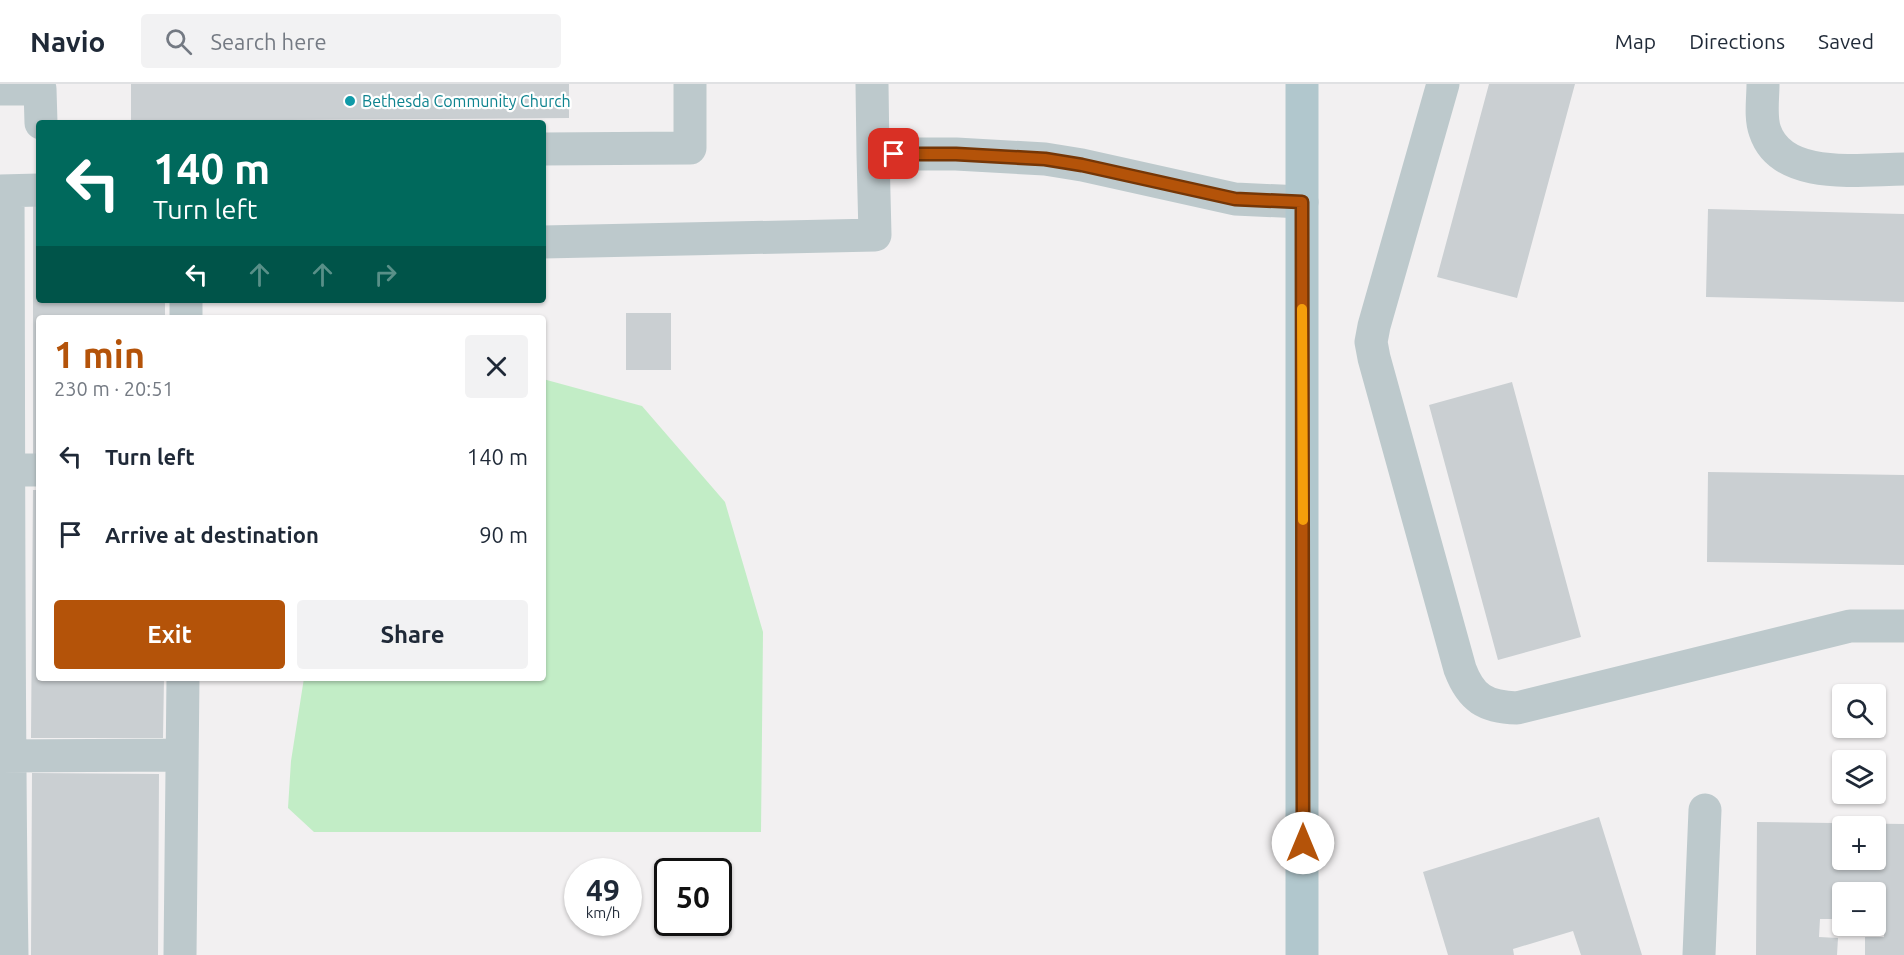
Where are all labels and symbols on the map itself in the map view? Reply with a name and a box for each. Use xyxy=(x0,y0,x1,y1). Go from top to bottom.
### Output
place label: Bethesda Community Church xyxy=(362,92,571,110)
marker: Bethesda Community Church xyxy=(343,94,357,108)
pin xyxy=(868,128,919,179)
position arrow xyxy=(1271,811,1335,875)
speed limit sign: 50 xyxy=(654,858,732,936)

